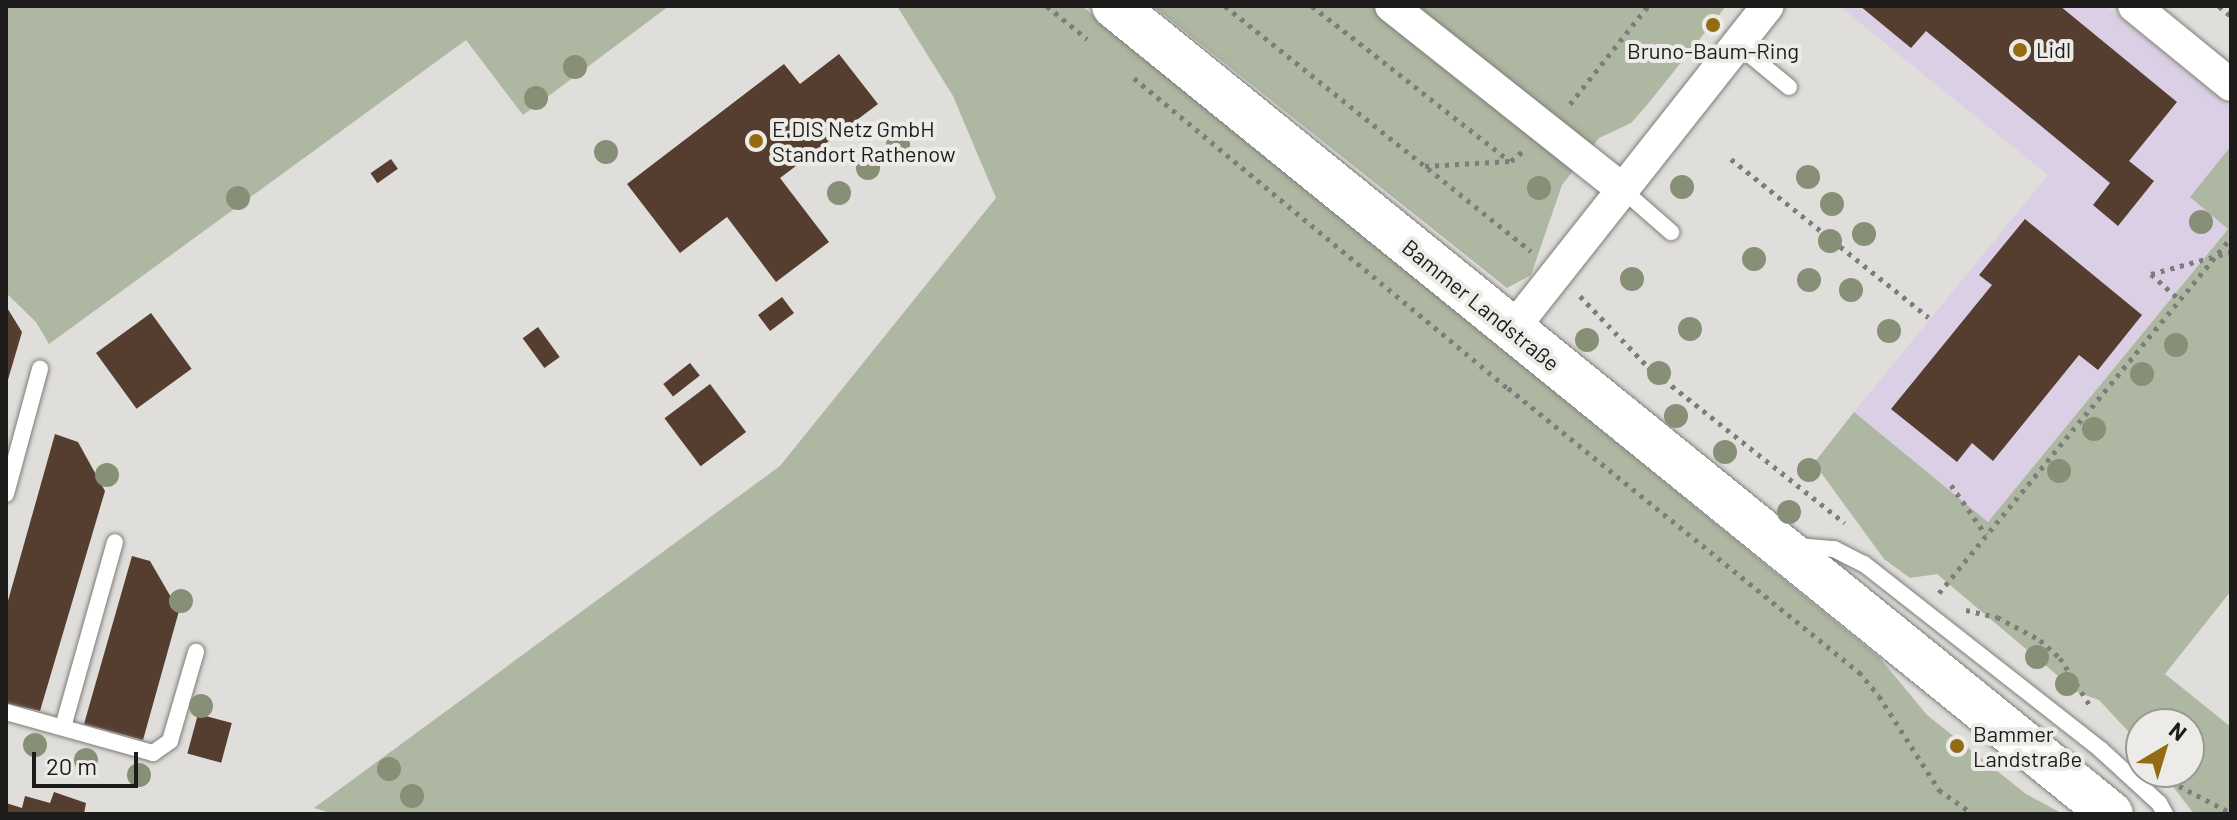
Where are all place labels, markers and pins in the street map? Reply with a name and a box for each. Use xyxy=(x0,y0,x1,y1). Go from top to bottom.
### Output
marker: Bruno-Baum-Ring xyxy=(1704,16,1722,34)
place label: Lidl xyxy=(2036,37,2071,63)
place label: Bruno-Baum-Ring xyxy=(1627,38,1799,64)
marker: Lidl xyxy=(2011,41,2029,59)
place label: E.DIS Netz GmbH Standort Rathenow xyxy=(772,115,956,166)
marker: E.DIS Netz GmbH Standort Rathenow xyxy=(747,132,765,150)
place label: Bammer Landstraße xyxy=(1973,720,2082,772)
marker: Bammer Landstraße xyxy=(1948,737,1966,755)

